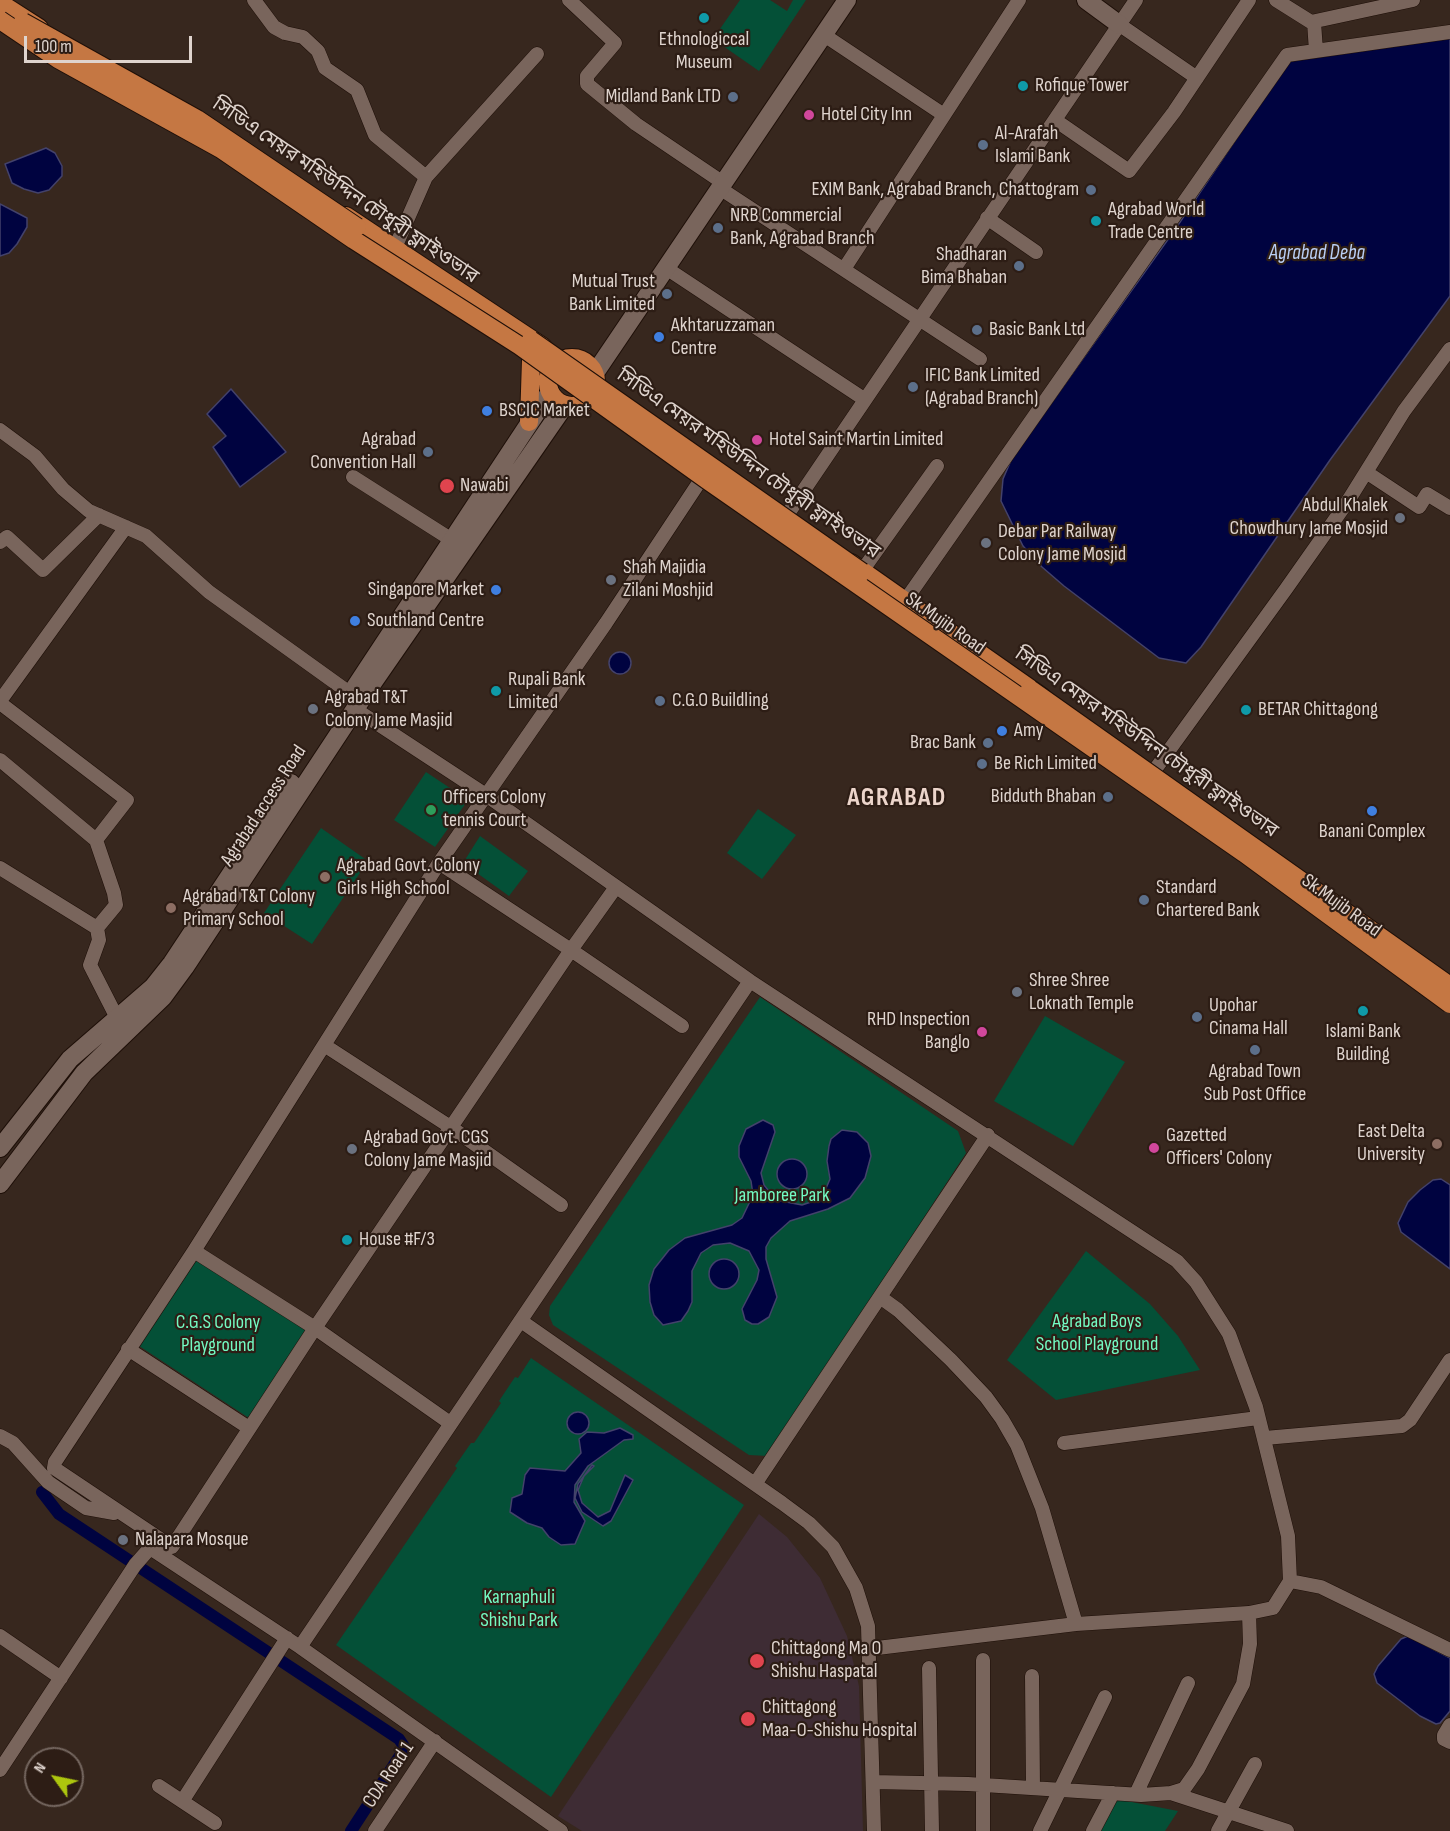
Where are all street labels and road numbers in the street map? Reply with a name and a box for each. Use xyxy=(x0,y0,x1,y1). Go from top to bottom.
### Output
street label: সিডিএ মেয়র মহিউদ্দিন চৌধুরী ফ্লাইওভার xyxy=(207,93,483,289)
street label: সিডিএ মেয়র মহিউদ্দিন চৌধুরী ফ্লাইওভার xyxy=(612,364,884,564)
street label: Sk.Mujib Road xyxy=(900,588,990,660)
street label: সিডিএ মেয়র মহিউদ্দিন চৌধুরী ফ্লাইওভার xyxy=(1010,643,1282,843)
street label: Agrabad access Road xyxy=(216,741,312,871)
street label: Sk.Mujib Road xyxy=(1297,869,1385,943)
street label: CDA Road 1 xyxy=(358,1737,420,1813)

